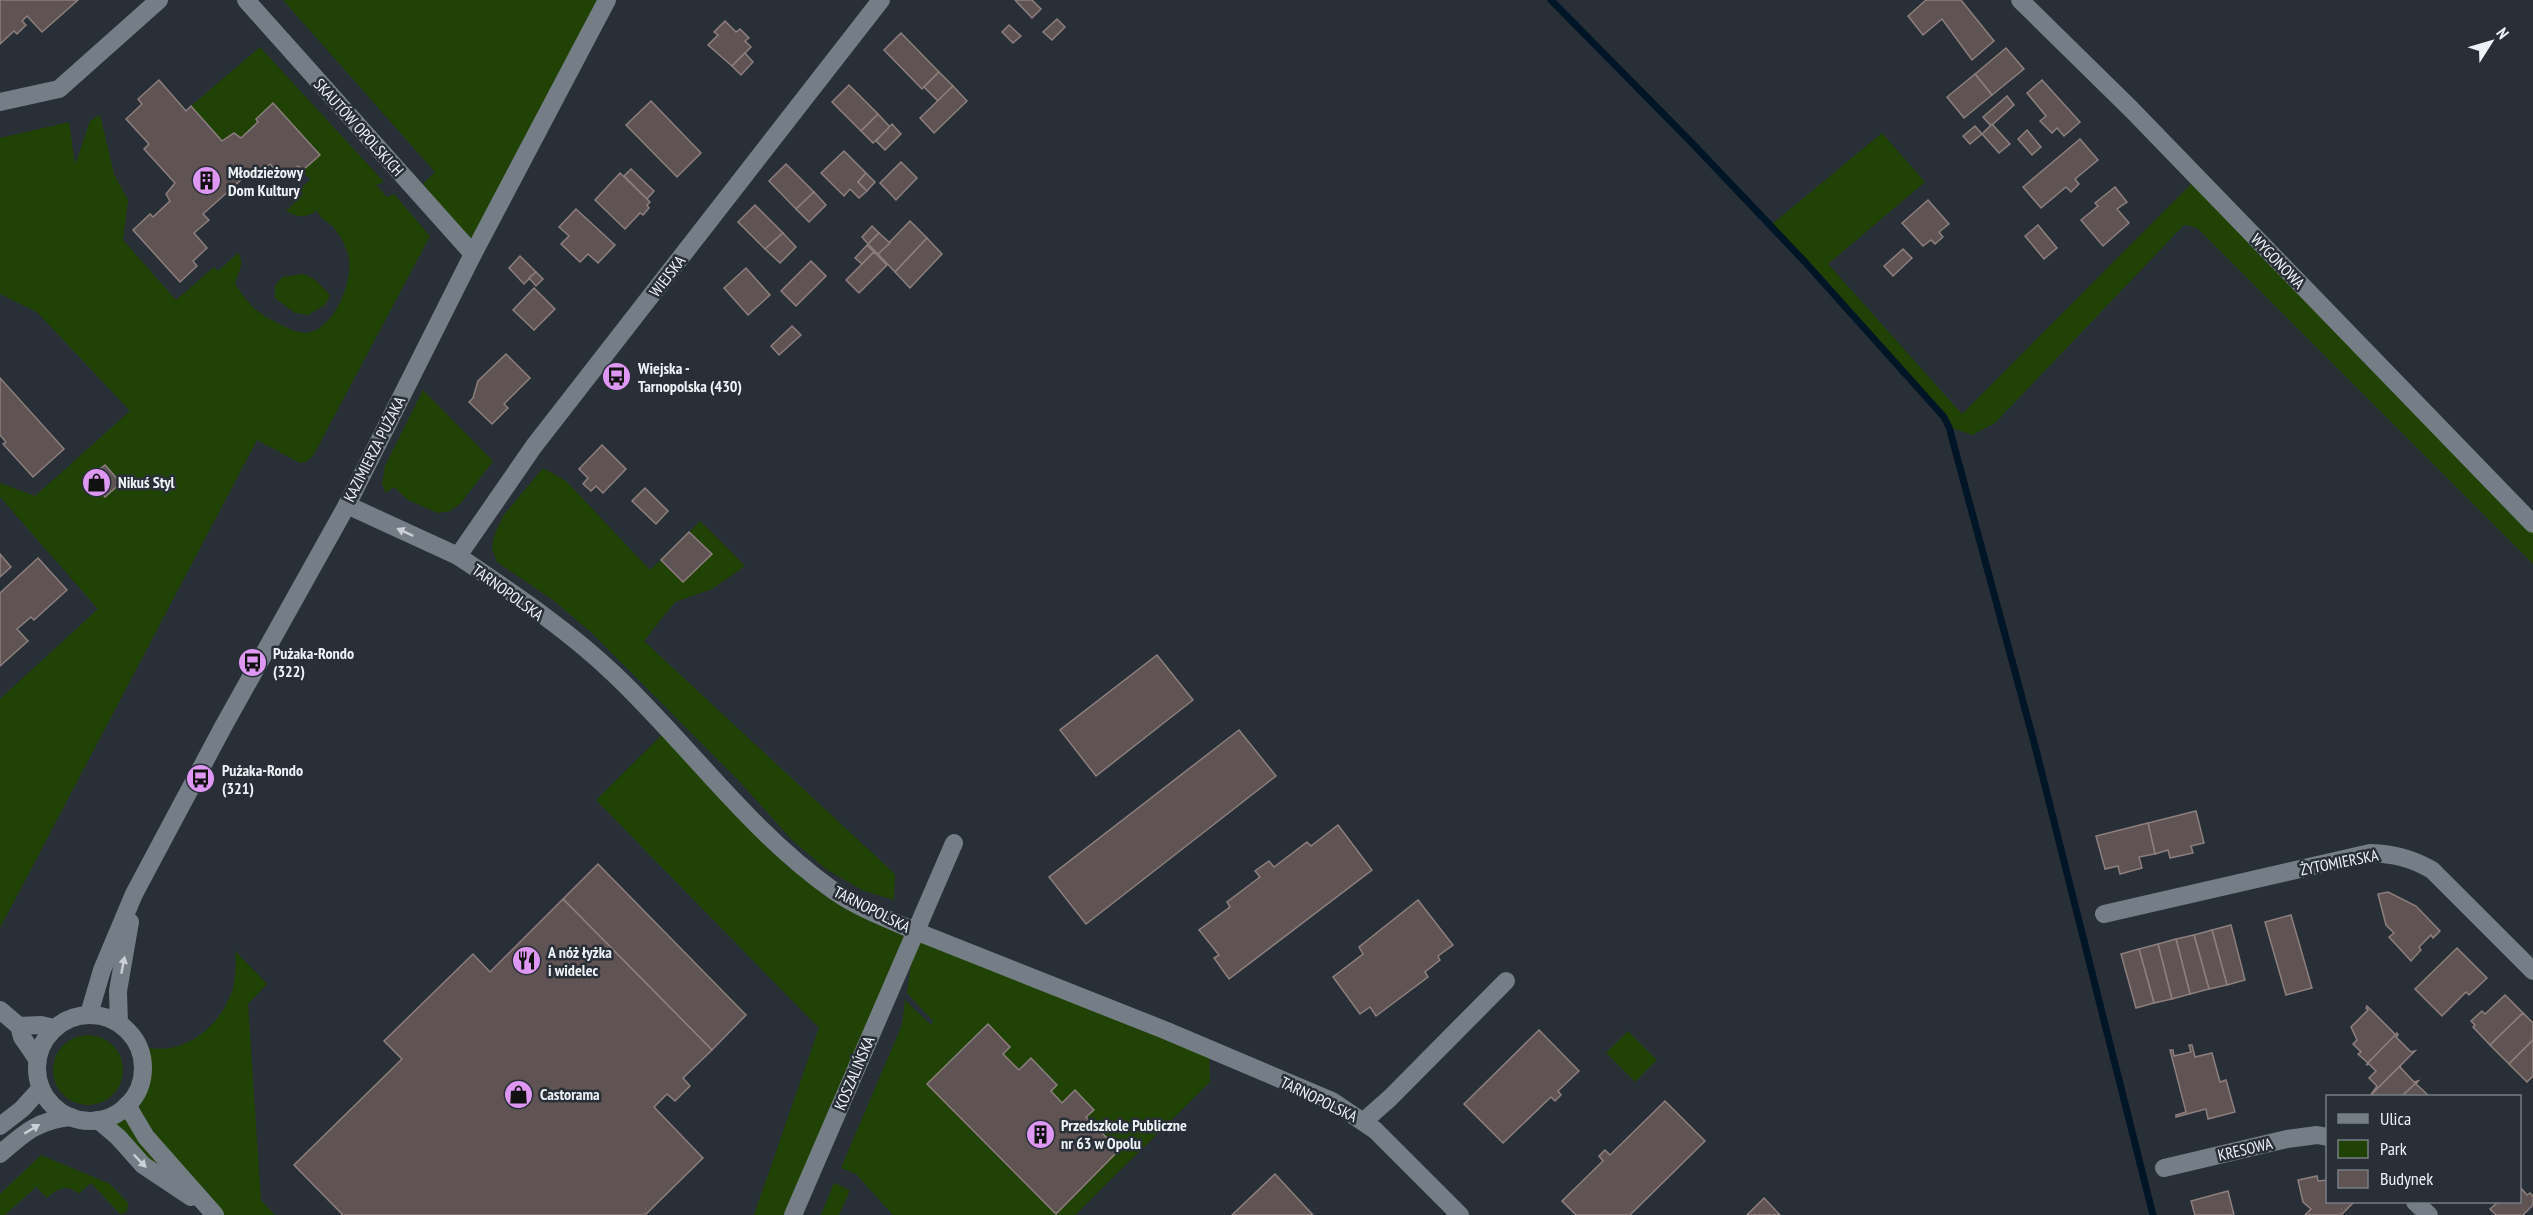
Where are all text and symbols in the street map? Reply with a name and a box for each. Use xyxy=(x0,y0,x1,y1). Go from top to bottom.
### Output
north arrow xyxy=(2461,12,2521,72)
text: N xyxy=(2492,24,2514,42)
street label: SKAUTÓW OPOLSKICH xyxy=(310,74,408,180)
place label: Młodzieżowy Dom Kultury xyxy=(228,162,304,200)
building icon: Młodzieżowy Dom Kultury xyxy=(191,165,223,197)
street label: WYGONOWA xyxy=(2247,229,2309,293)
street label: WIEJSKA xyxy=(645,251,690,301)
place label: Wiejska - Tarnopolska (430) xyxy=(637,358,742,396)
bus stop icon: Wiejska - Tarnopolska (430) xyxy=(601,361,633,393)
street label: KAZIMIERZA PUŻAKA xyxy=(339,392,409,505)
shop icon: Nikuś Styl xyxy=(81,466,113,498)
place label: Nikuś Styl xyxy=(118,472,175,492)
one-way arrow xyxy=(396,526,414,536)
street label: TARNOPOLSKA xyxy=(468,559,548,625)
place label: Pużaka-Rondo (322) xyxy=(273,643,354,681)
bus stop icon: Pużaka-Rondo (322) xyxy=(236,646,268,678)
place label: Pużaka-Rondo (321) xyxy=(222,760,303,798)
bus stop icon: Pużaka-Rondo (321) xyxy=(185,763,217,795)
street label: ŻYTOMIERSKA xyxy=(2298,845,2380,879)
street label: TARNOPOLSKA xyxy=(830,881,914,937)
place label: A nóż łyżka i widelec xyxy=(547,942,612,980)
restaurant icon: A nóż łyżka i widelec xyxy=(511,945,543,977)
one-way arrow xyxy=(119,956,128,975)
street label: KOSZALIŃSKA xyxy=(829,1033,879,1113)
street label: TARNOPOLSKA xyxy=(1277,1072,1361,1126)
shop icon: Castorama xyxy=(503,1078,535,1110)
place label: Castorama xyxy=(540,1084,600,1104)
legend xyxy=(2326,1095,2521,1203)
text: Ulica xyxy=(2380,1107,2411,1130)
place label: Przedszkole Publiczne nr 63 w Opolu xyxy=(1061,1115,1187,1153)
building icon: Przedszkole Publiczne nr 63 w Opolu xyxy=(1024,1118,1056,1150)
one-way arrow xyxy=(24,1123,40,1134)
street label: KRESOWA xyxy=(2216,1133,2275,1165)
text: Park xyxy=(2380,1137,2407,1160)
one-way arrow xyxy=(133,1154,147,1168)
text: Budynek xyxy=(2380,1167,2433,1190)

